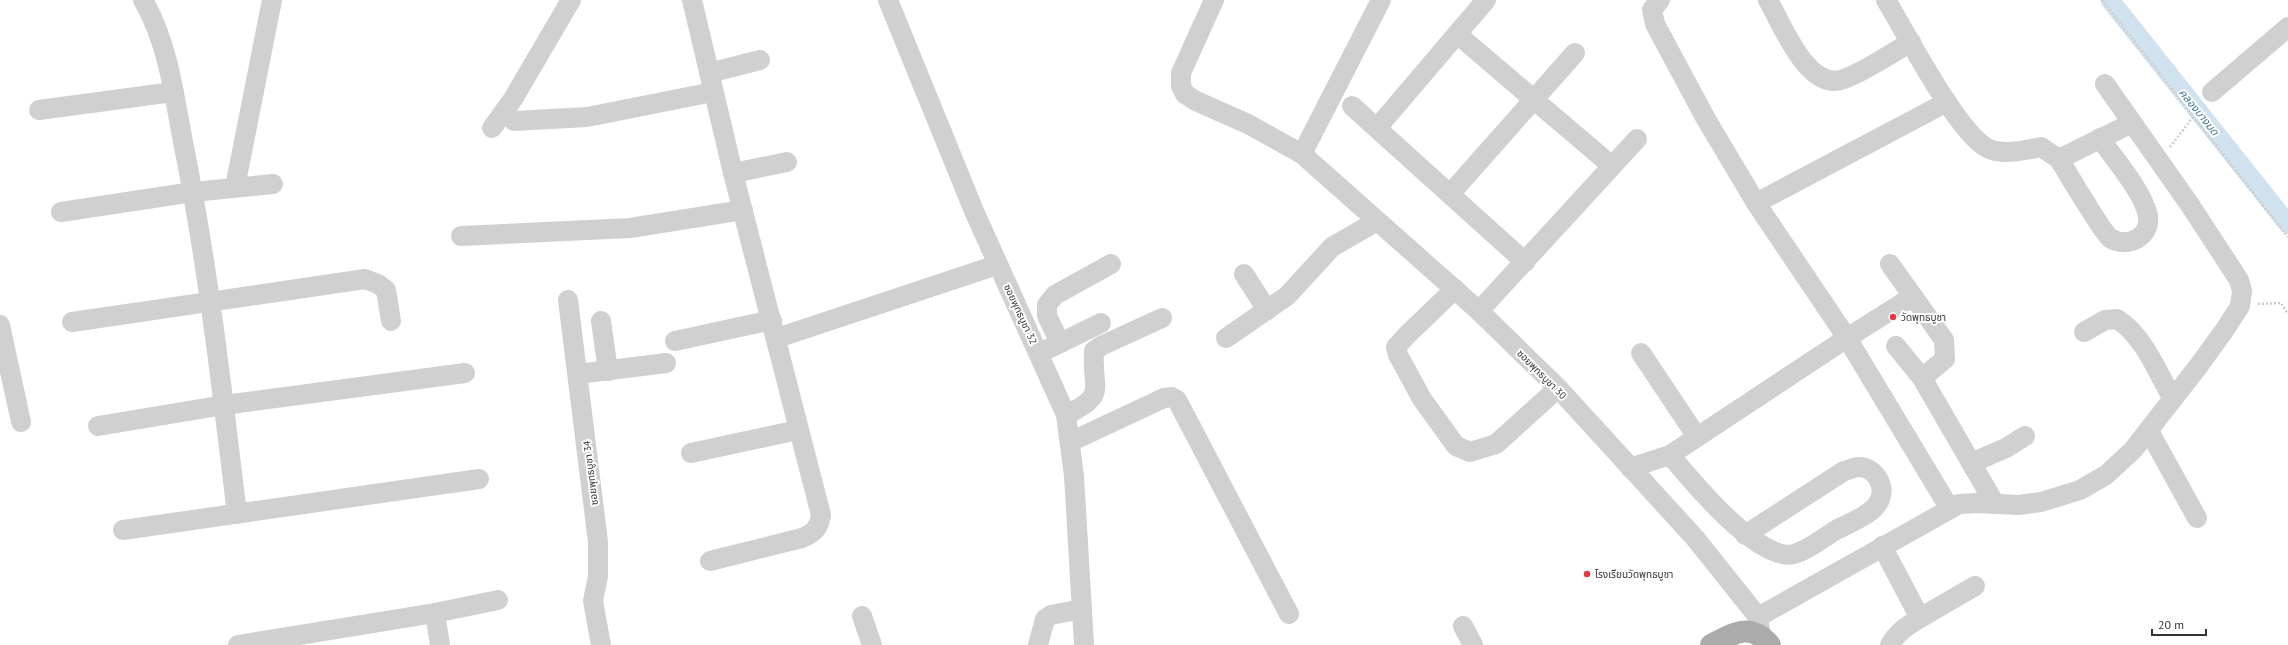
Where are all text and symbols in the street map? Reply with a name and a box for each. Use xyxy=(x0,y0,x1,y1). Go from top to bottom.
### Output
water label: คลองบางมด xyxy=(2176,86,2223,139)
street label: ซอยพุทธบูชา 32 xyxy=(1001,282,1040,346)
place label: วัดพุทธบูชา xyxy=(1901,311,1946,324)
marker: วัดพุทธบูชา xyxy=(1888,312,1898,322)
street label: ซอยพุทธบูชา 30 xyxy=(1514,347,1570,402)
street label: ซอยพุทธบูชา 34 xyxy=(580,439,601,506)
place label: โรงเรียนวัดพุทธบูชา xyxy=(1595,568,1673,581)
marker: โรงเรียนวัดพุทธบูชา xyxy=(1582,569,1592,579)
scale bar xyxy=(2152,611,2206,637)
text: 20 m xyxy=(2158,617,2184,632)

